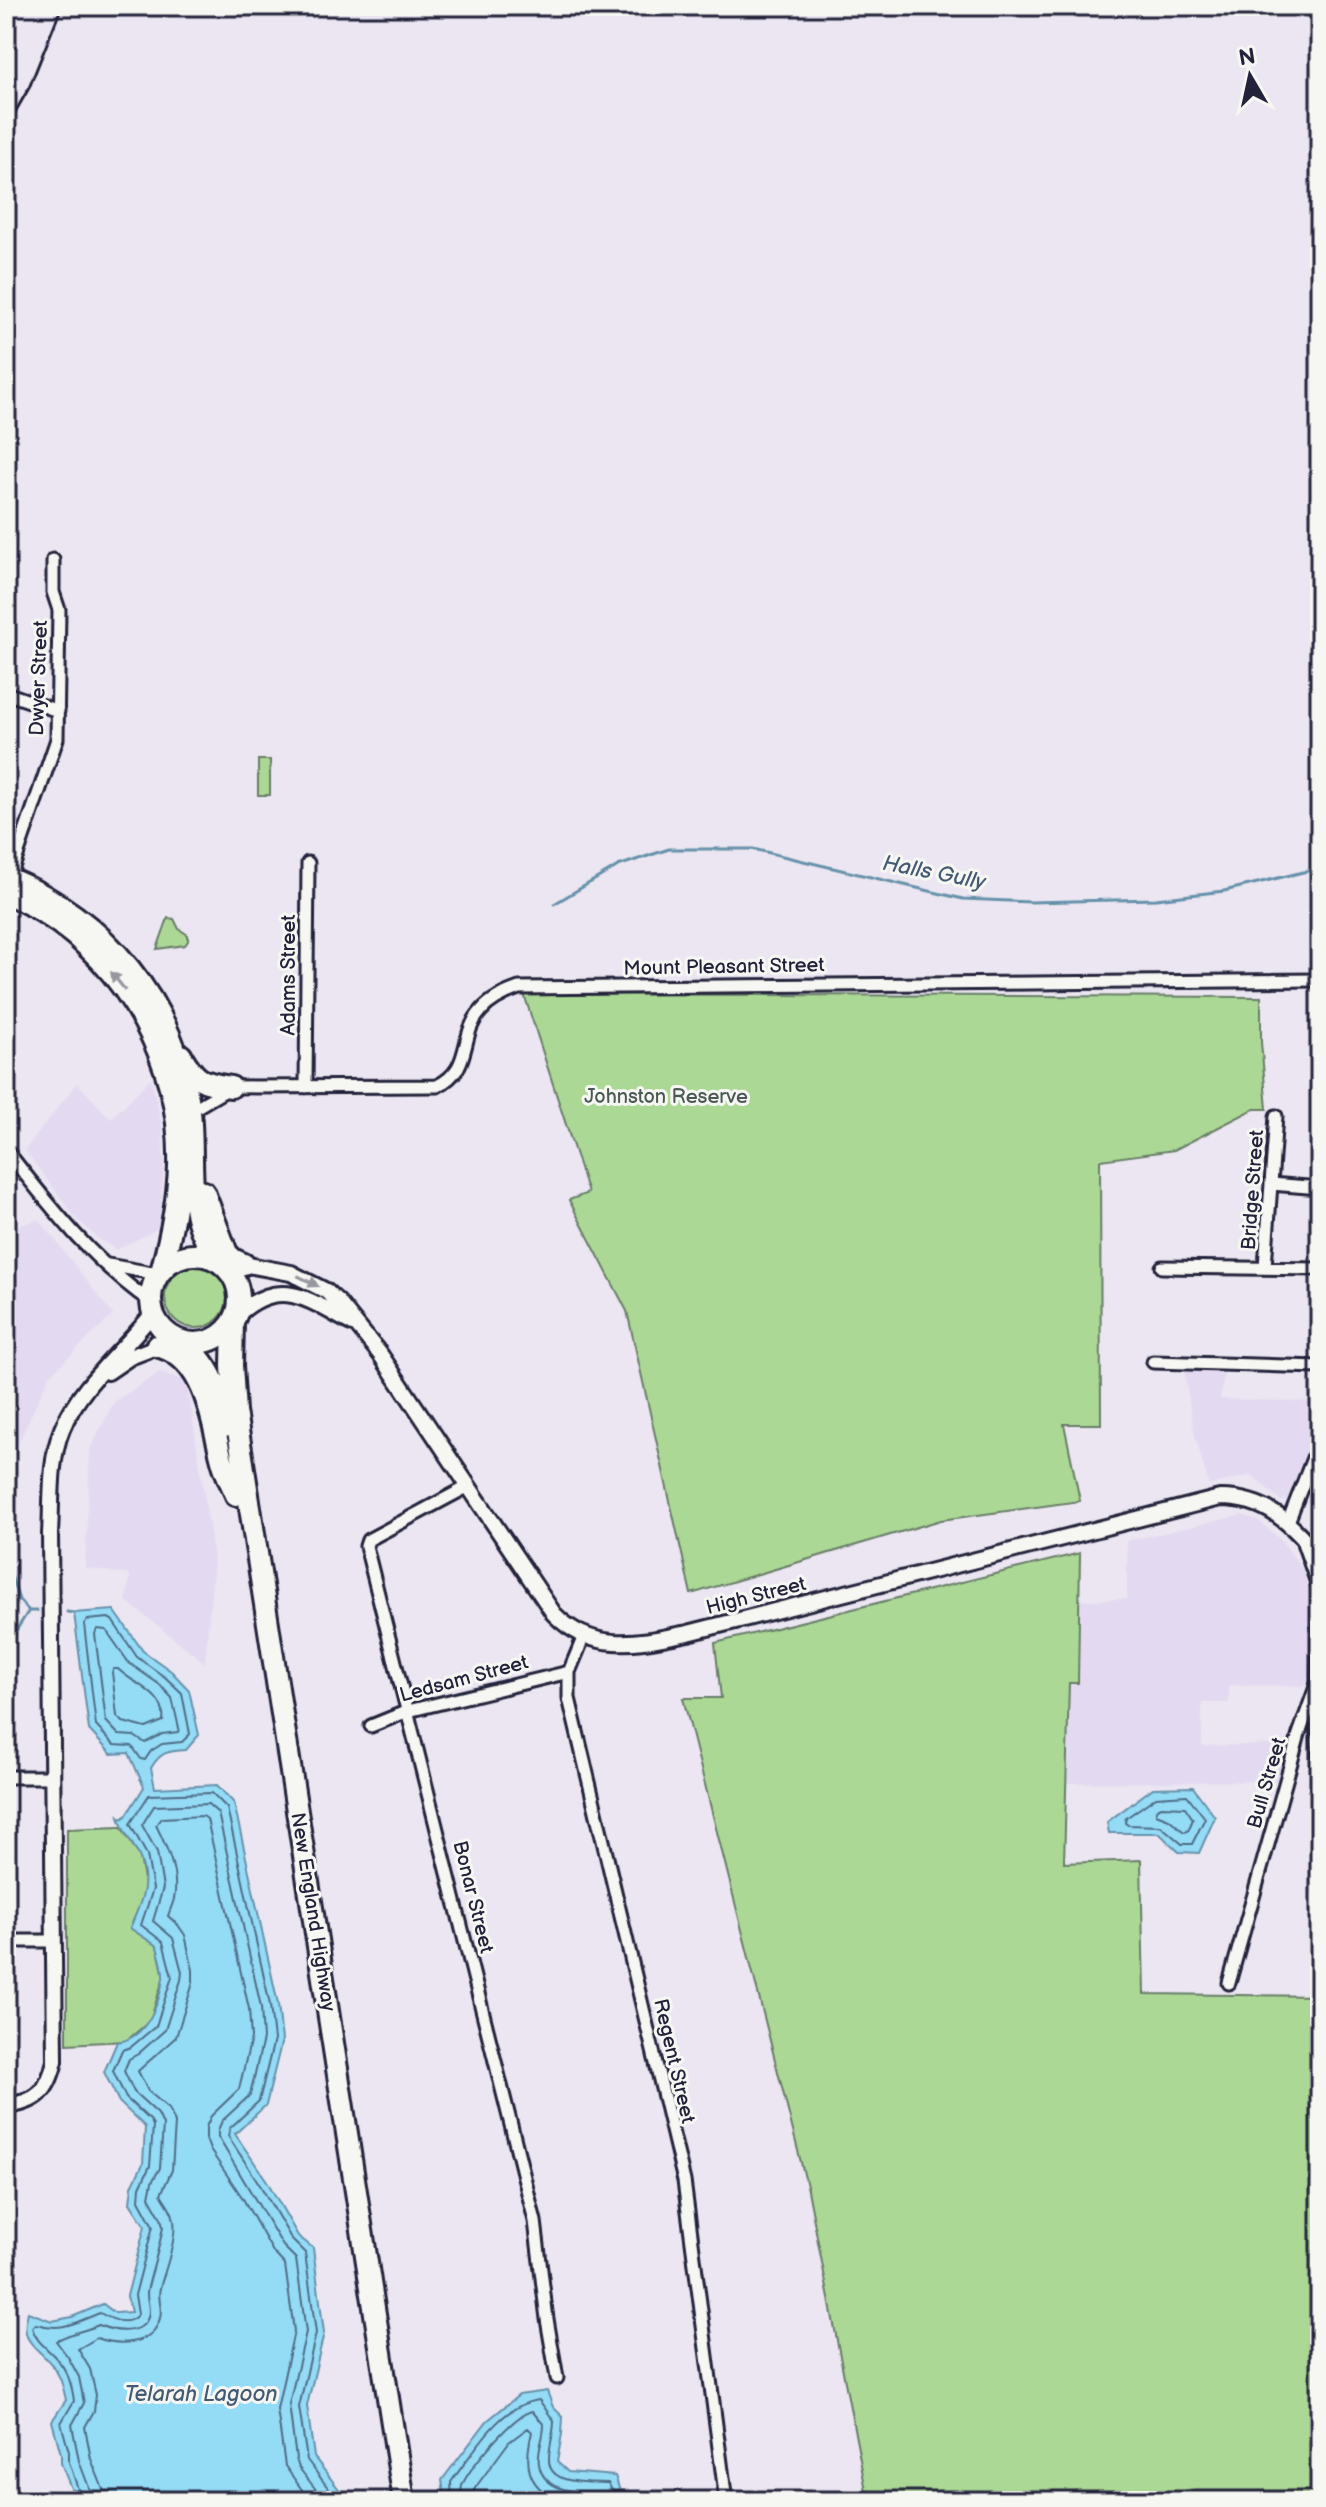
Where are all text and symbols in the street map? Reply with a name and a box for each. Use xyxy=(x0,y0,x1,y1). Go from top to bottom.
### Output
north arrow xyxy=(1210,36,1290,116)
text: N xyxy=(1237,43,1257,72)
street label: Dwyer Street xyxy=(25,620,53,736)
water label: Halls Gully xyxy=(880,850,989,896)
street label: Adams Street xyxy=(277,915,301,1035)
street label: Mount Pleasant Street xyxy=(623,953,825,981)
one-way arrow xyxy=(111,971,127,991)
park label: Johnston Reserve xyxy=(584,1085,748,1109)
street label: Bridge Street xyxy=(1237,1129,1269,1251)
one-way arrow xyxy=(297,1274,320,1288)
street label: High Street xyxy=(704,1572,808,1620)
street label: Ledsam Street xyxy=(397,1650,531,1708)
street label: Bull Street xyxy=(1243,1735,1291,1831)
street label: New England Highway xyxy=(285,1811,341,2013)
street label: Bonar Street xyxy=(447,1838,499,1956)
street label: Regent Street xyxy=(648,1996,700,2126)
water label: Telarah Lagoon xyxy=(124,2381,278,2408)

